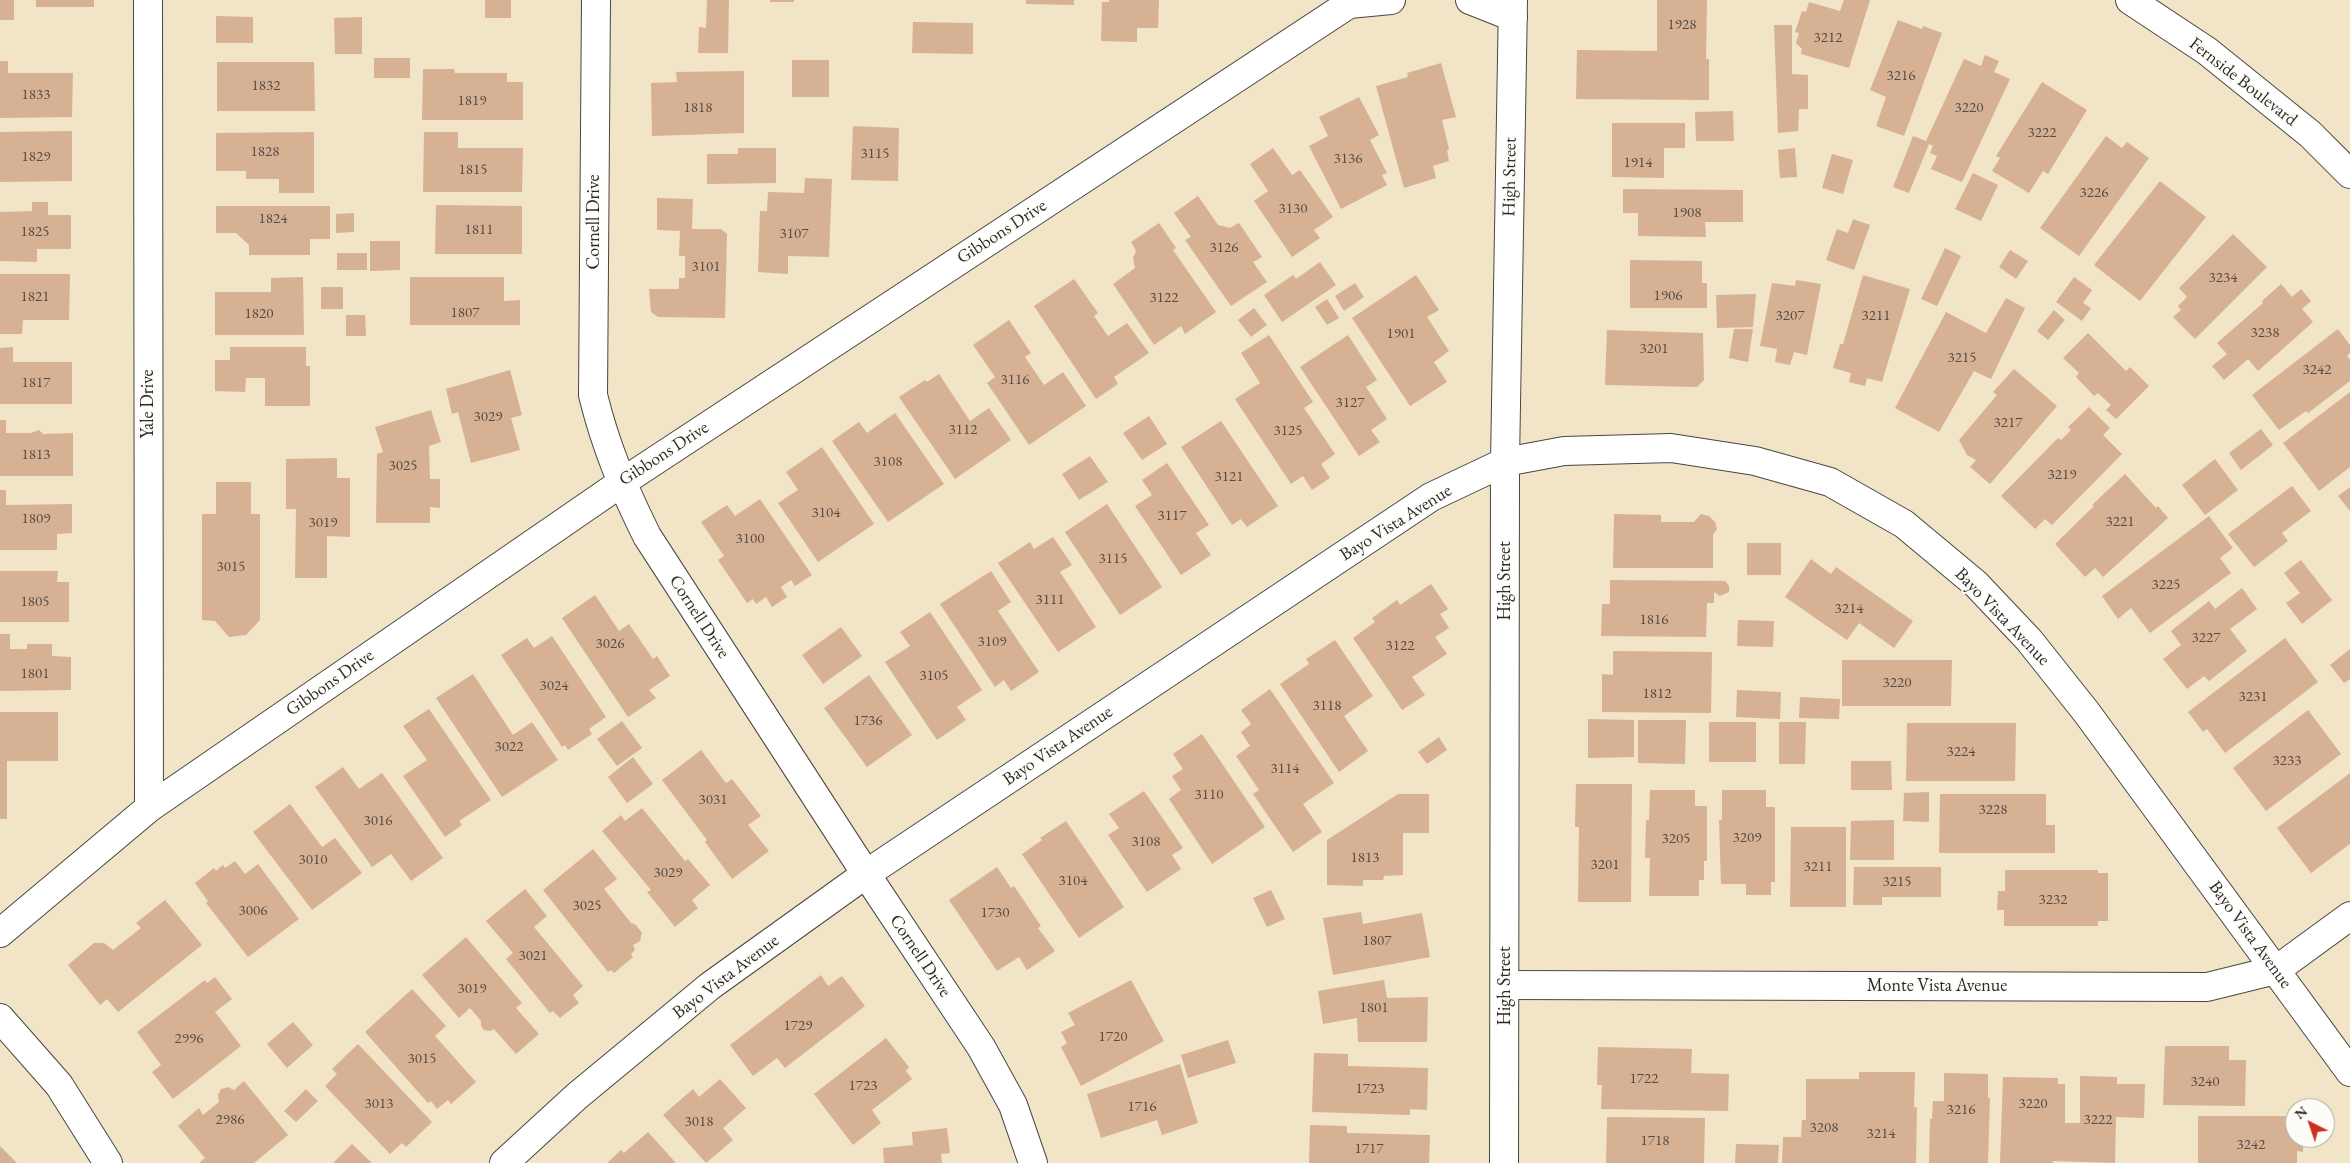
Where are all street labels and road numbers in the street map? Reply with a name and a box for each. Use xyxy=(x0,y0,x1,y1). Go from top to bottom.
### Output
street label: Fernside Boulevard xyxy=(2185,33,2301,131)
street label: High Street xyxy=(1499,137,1521,217)
street label: Cornell Drive xyxy=(583,175,605,269)
street label: Gibbons Drive xyxy=(953,195,1051,269)
street label: Yale Drive xyxy=(137,369,159,439)
street label: Gibbons Drive xyxy=(615,417,713,491)
street label: Bayo Vista Avenue xyxy=(1336,480,1456,566)
street label: High Street xyxy=(1494,541,1516,621)
street label: Bayo Vista Avenue xyxy=(1950,564,2054,670)
street label: Cornell Drive xyxy=(664,571,734,663)
street label: Gibbons Drive xyxy=(282,645,378,721)
street label: Bayo Vista Avenue xyxy=(999,701,1117,791)
street label: Bayo Vista Avenue xyxy=(2204,877,2296,993)
street label: Cornell Drive xyxy=(885,911,955,1001)
street label: Bayo Vista Avenue xyxy=(669,930,783,1024)
street label: High Street xyxy=(1494,946,1516,1026)
street label: Monte Vista Avenue xyxy=(1867,975,2007,997)

